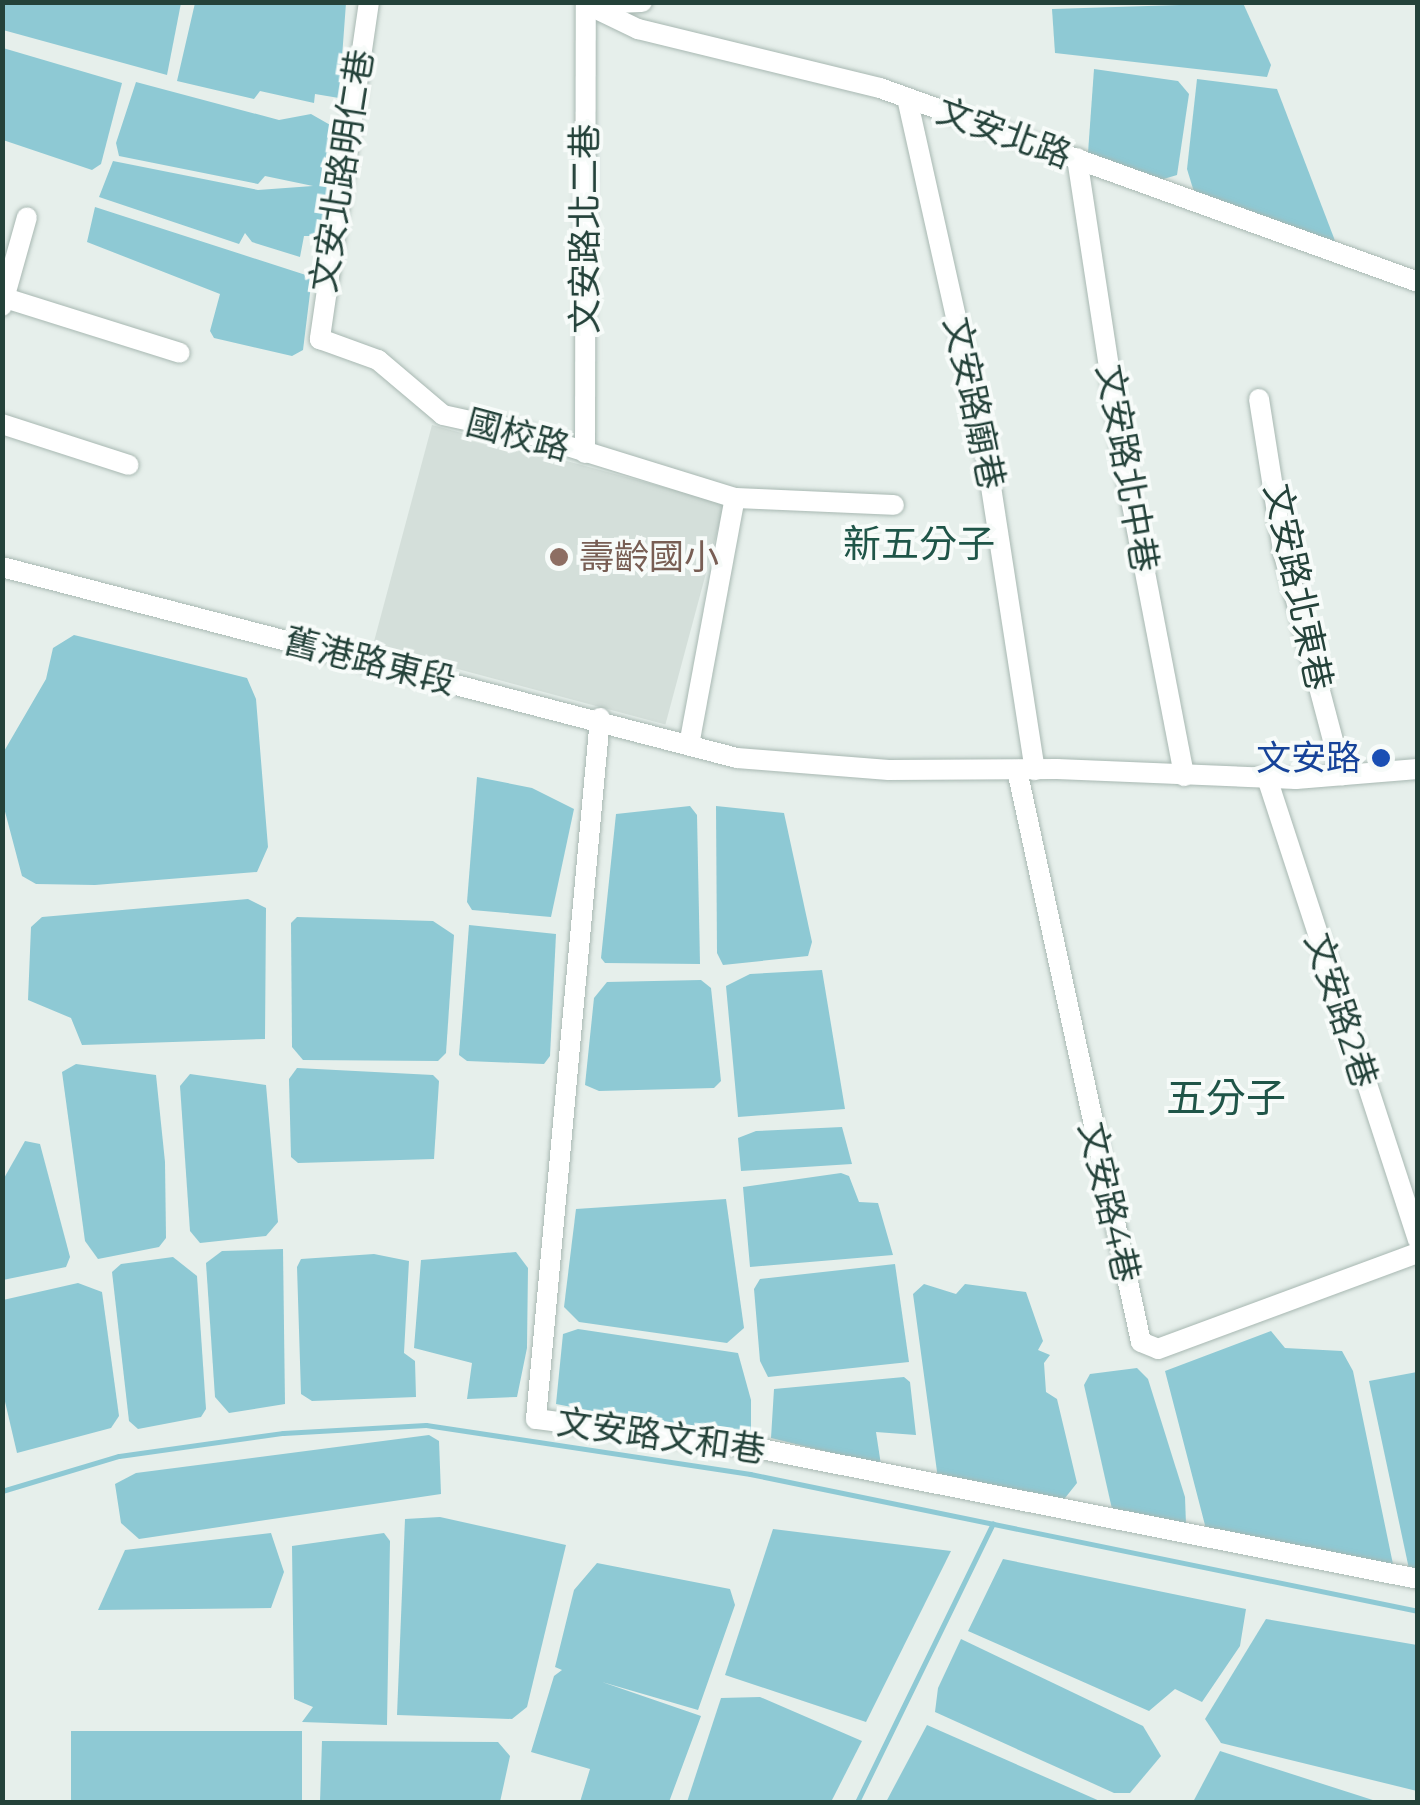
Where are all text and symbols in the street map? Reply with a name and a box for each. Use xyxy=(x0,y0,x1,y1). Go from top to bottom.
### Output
street label: 文安北路明仁巷 xyxy=(302,47,382,295)
street label: 文安北路 xyxy=(931,89,1077,177)
street label: 文安路北二巷 xyxy=(564,124,606,334)
street label: 文安路廟巷 xyxy=(935,313,1013,493)
street label: 文安路北中巷 xyxy=(1088,361,1166,575)
street label: 國校路 xyxy=(462,401,574,469)
street label: 文安路北東巷 xyxy=(1256,480,1340,694)
district label: 新五分子 xyxy=(843,521,995,567)
place label: 壽齡國小 xyxy=(579,536,719,578)
marker: 壽齡國小 xyxy=(548,546,570,568)
street label: 舊港路東段 xyxy=(280,619,460,703)
place label: 文安路 xyxy=(1256,737,1361,779)
marker: 文安路 xyxy=(1370,747,1392,769)
street label: 文安路2巷 xyxy=(1296,927,1386,1093)
district label: 五分子 xyxy=(1166,1074,1286,1122)
street label: 文安路4巷 xyxy=(1070,1118,1148,1286)
street label: 文安路文和巷 xyxy=(554,1401,768,1471)

